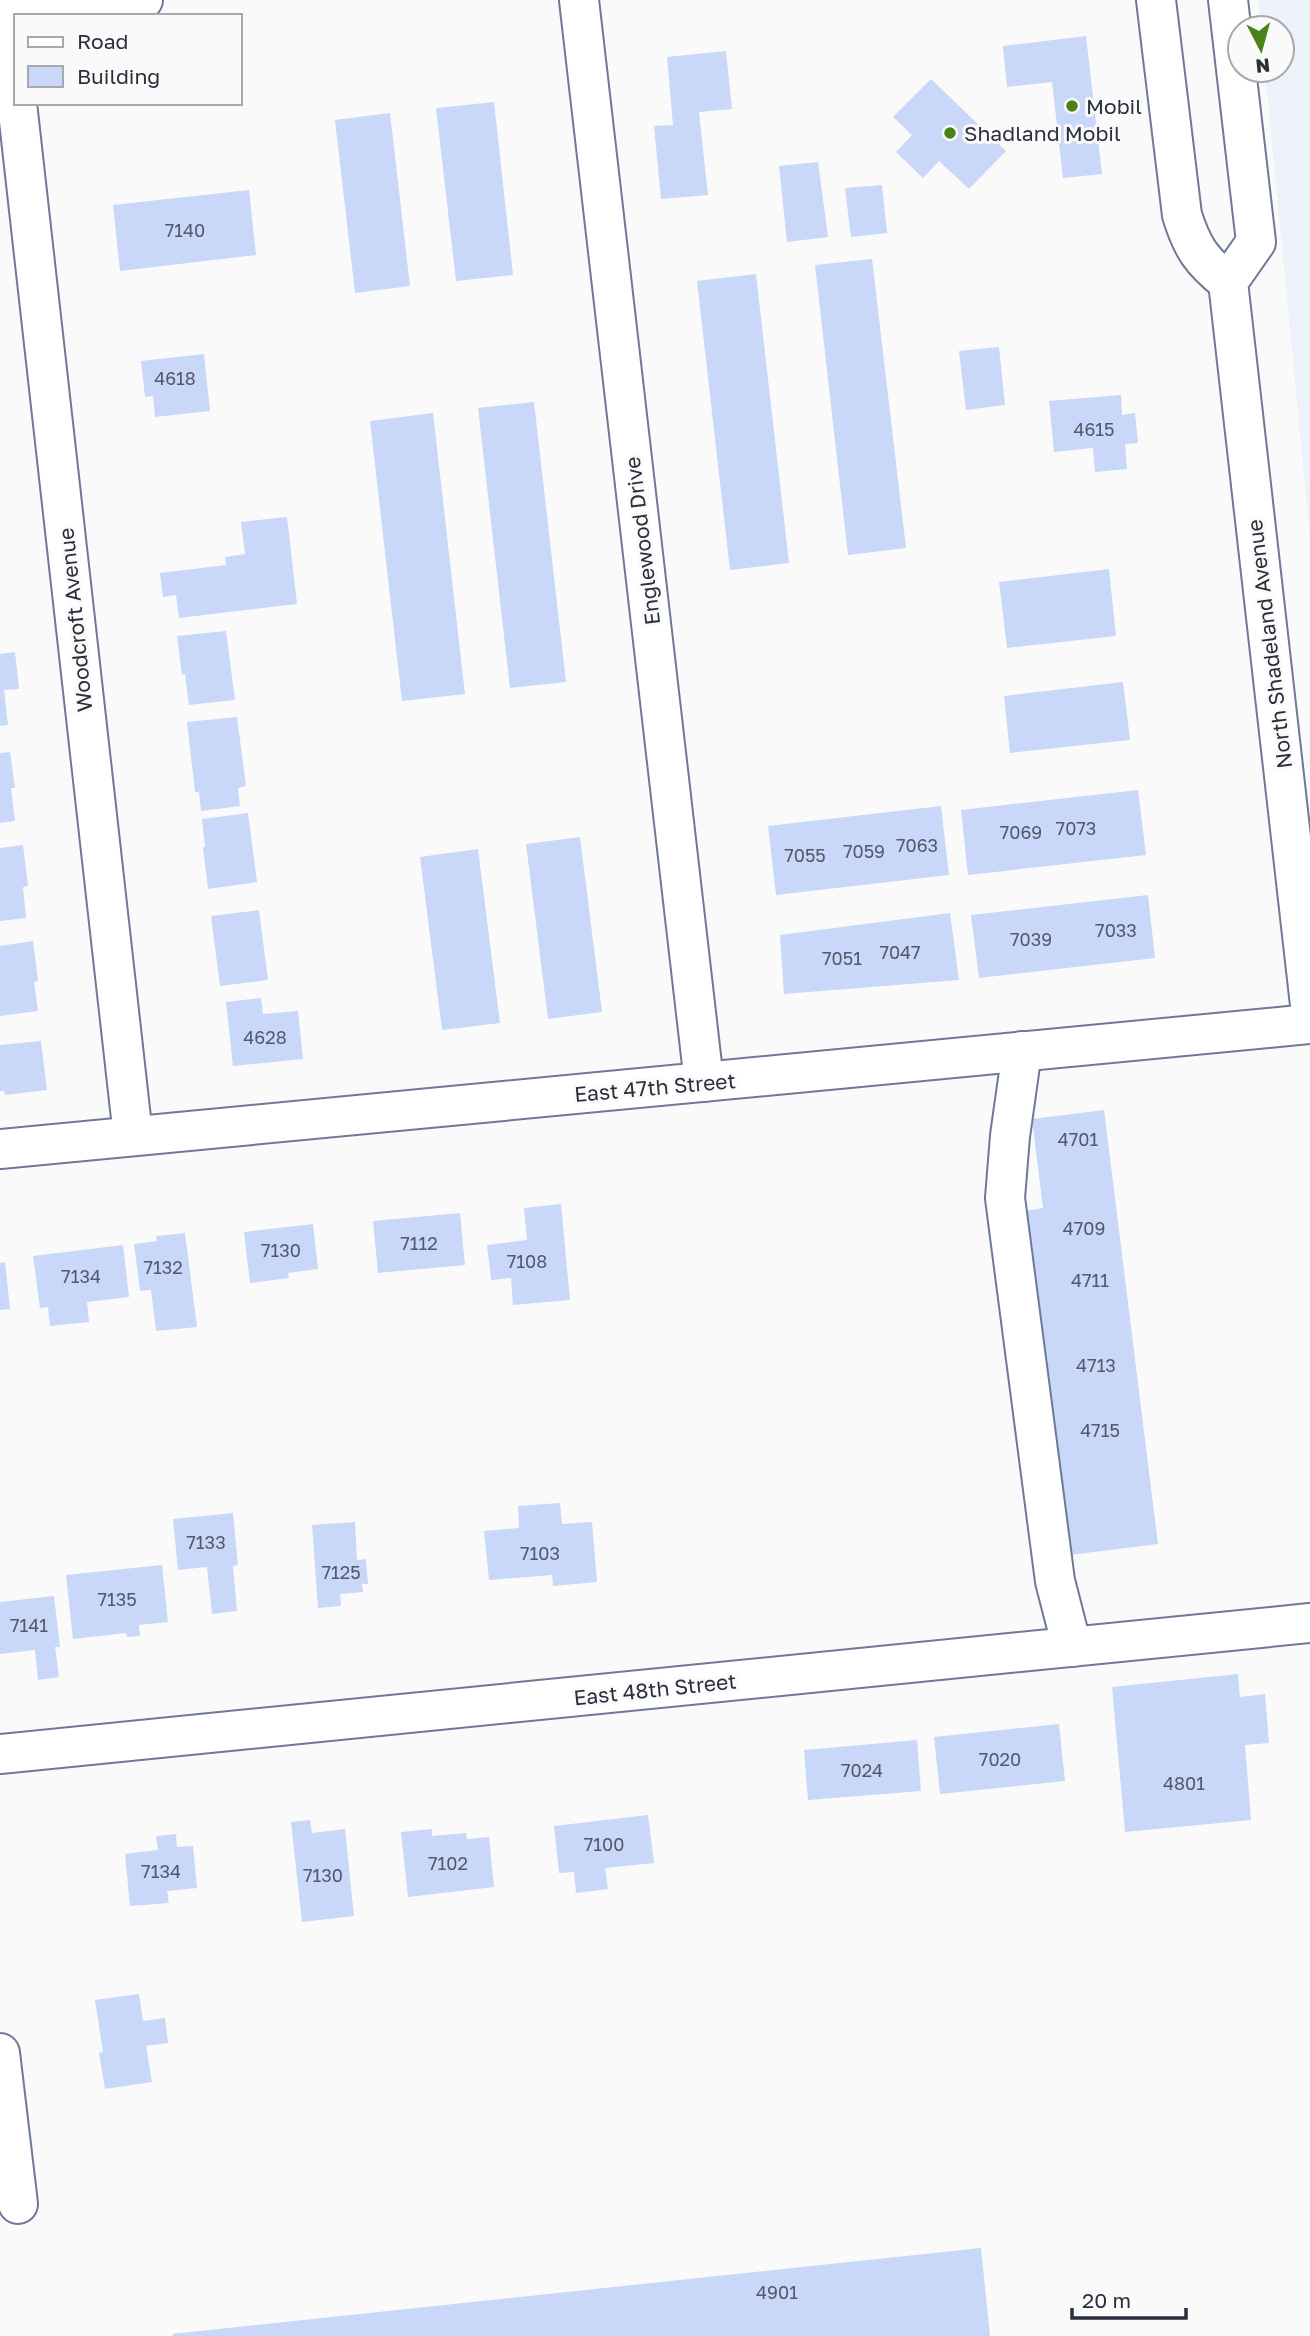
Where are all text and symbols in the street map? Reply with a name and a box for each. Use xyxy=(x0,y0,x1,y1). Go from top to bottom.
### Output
legend xyxy=(14,14,242,105)
north arrow xyxy=(1226,14,1296,84)
text: Road xyxy=(77,28,128,54)
text: N xyxy=(1254,54,1271,79)
text: Building xyxy=(77,63,160,89)
place label: Mobil xyxy=(1086,93,1142,119)
marker: Mobil xyxy=(1064,98,1080,114)
place label: Shadland Mobil xyxy=(964,120,1121,146)
marker: Shadland Mobil xyxy=(942,125,958,141)
house number: 7140 xyxy=(165,219,205,241)
house number: 4618 xyxy=(154,367,196,389)
house number: 4615 xyxy=(1073,418,1115,440)
street label: Englewood Drive xyxy=(619,455,665,627)
street label: North Shadeland Avenue xyxy=(1241,518,1297,770)
street label: Woodcroft Avenue xyxy=(52,527,98,713)
house number: 7073 xyxy=(1056,817,1096,839)
house number: 7069 xyxy=(1000,821,1042,843)
house number: 7063 xyxy=(896,834,938,856)
house number: 7059 xyxy=(843,840,885,862)
house number: 7055 xyxy=(784,844,826,866)
house number: 7033 xyxy=(1095,919,1137,941)
house number: 7039 xyxy=(1010,928,1052,950)
house number: 7047 xyxy=(879,941,921,963)
house number: 7051 xyxy=(822,947,862,969)
house number: 4628 xyxy=(243,1026,287,1048)
street label: East 47th Street xyxy=(573,1067,737,1107)
house number: 4701 xyxy=(1058,1128,1098,1150)
house number: 4709 xyxy=(1063,1217,1105,1239)
house number: 7112 xyxy=(400,1232,438,1254)
house number: 7130 xyxy=(261,1239,301,1261)
house number: 7108 xyxy=(507,1250,547,1272)
house number: 7132 xyxy=(143,1256,183,1278)
house number: 7134 xyxy=(61,1265,101,1287)
house number: 4711 xyxy=(1071,1269,1109,1291)
house number: 4713 xyxy=(1076,1354,1116,1376)
house number: 4715 xyxy=(1080,1419,1120,1441)
house number: 7133 xyxy=(186,1531,226,1553)
house number: 7103 xyxy=(520,1542,560,1564)
house number: 7125 xyxy=(321,1561,361,1583)
house number: 7135 xyxy=(97,1588,137,1610)
house number: 7141 xyxy=(10,1614,48,1636)
street label: East 48th Street xyxy=(572,1668,738,1710)
house number: 7020 xyxy=(979,1748,1021,1770)
house number: 7024 xyxy=(841,1759,883,1781)
house number: 4801 xyxy=(1163,1772,1205,1794)
house number: 7100 xyxy=(584,1833,624,1855)
house number: 7102 xyxy=(428,1852,468,1874)
house number: 7134 xyxy=(141,1860,181,1882)
house number: 7130 xyxy=(303,1864,343,1886)
scale bar xyxy=(1072,2276,1186,2320)
house number: 4901 xyxy=(756,2281,798,2303)
text: 20 m xyxy=(1082,2287,1131,2313)

